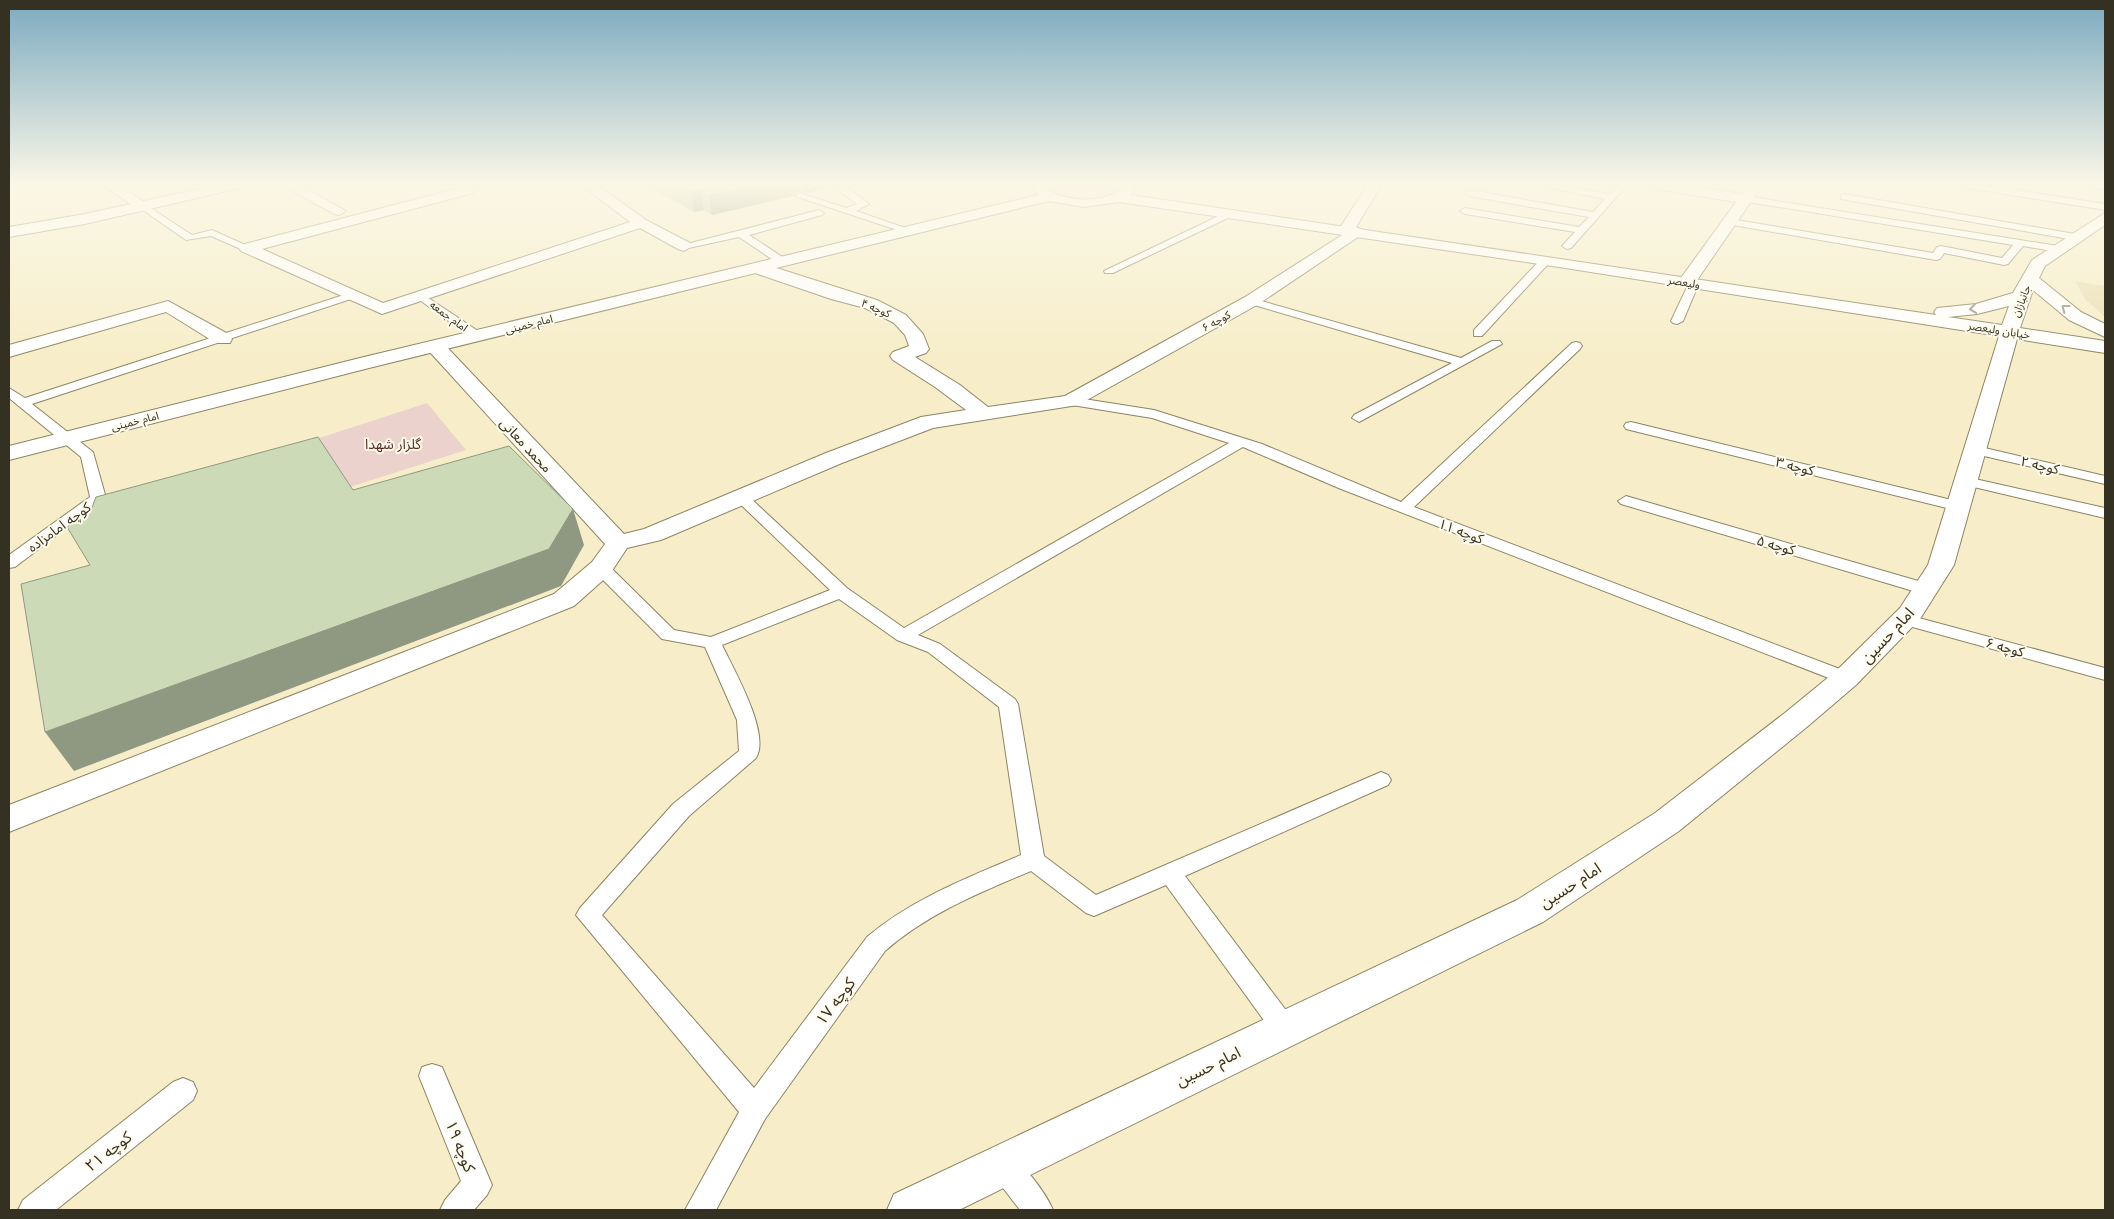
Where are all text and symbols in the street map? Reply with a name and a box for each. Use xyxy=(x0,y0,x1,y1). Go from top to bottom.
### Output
street label: ولیعصر xyxy=(1666,272,1701,292)
street label: جانبازان xyxy=(2008,282,2034,319)
street label: کوچه ۴ xyxy=(859,296,893,322)
street label: امام جمعه xyxy=(427,297,471,335)
one-way arrow xyxy=(1969,303,1978,313)
one-way arrow xyxy=(2062,306,2071,314)
street label: ۶ کوچه xyxy=(1199,307,1234,335)
street label: امام خمینی xyxy=(504,311,555,338)
street label: خیابان ولیعصر xyxy=(1966,318,2032,342)
street label: امام خمینی xyxy=(110,408,161,435)
street label: محمد معانی xyxy=(496,414,556,476)
park label: گلزار شهدا xyxy=(365,435,421,453)
street label: کوچه ۲ xyxy=(2019,452,2061,479)
street label: کوچه ۳ xyxy=(1774,453,1816,481)
street label: کوچه امامزاده xyxy=(24,498,95,557)
street label: کوچه ۱۱ xyxy=(1435,514,1486,549)
street label: کوچه ۵ xyxy=(1754,531,1798,560)
street label: امام حسین xyxy=(1856,603,1920,669)
street label: کوچه ۶ xyxy=(1983,633,2026,662)
street label: امام حسین xyxy=(1535,858,1606,915)
street label: کوچه ۱۷ xyxy=(811,973,860,1029)
street label: امام حسین xyxy=(1172,1042,1245,1093)
street label: کوچه ۱۹ xyxy=(441,1117,481,1176)
street label: کوچه ۲۱ xyxy=(81,1126,136,1176)

